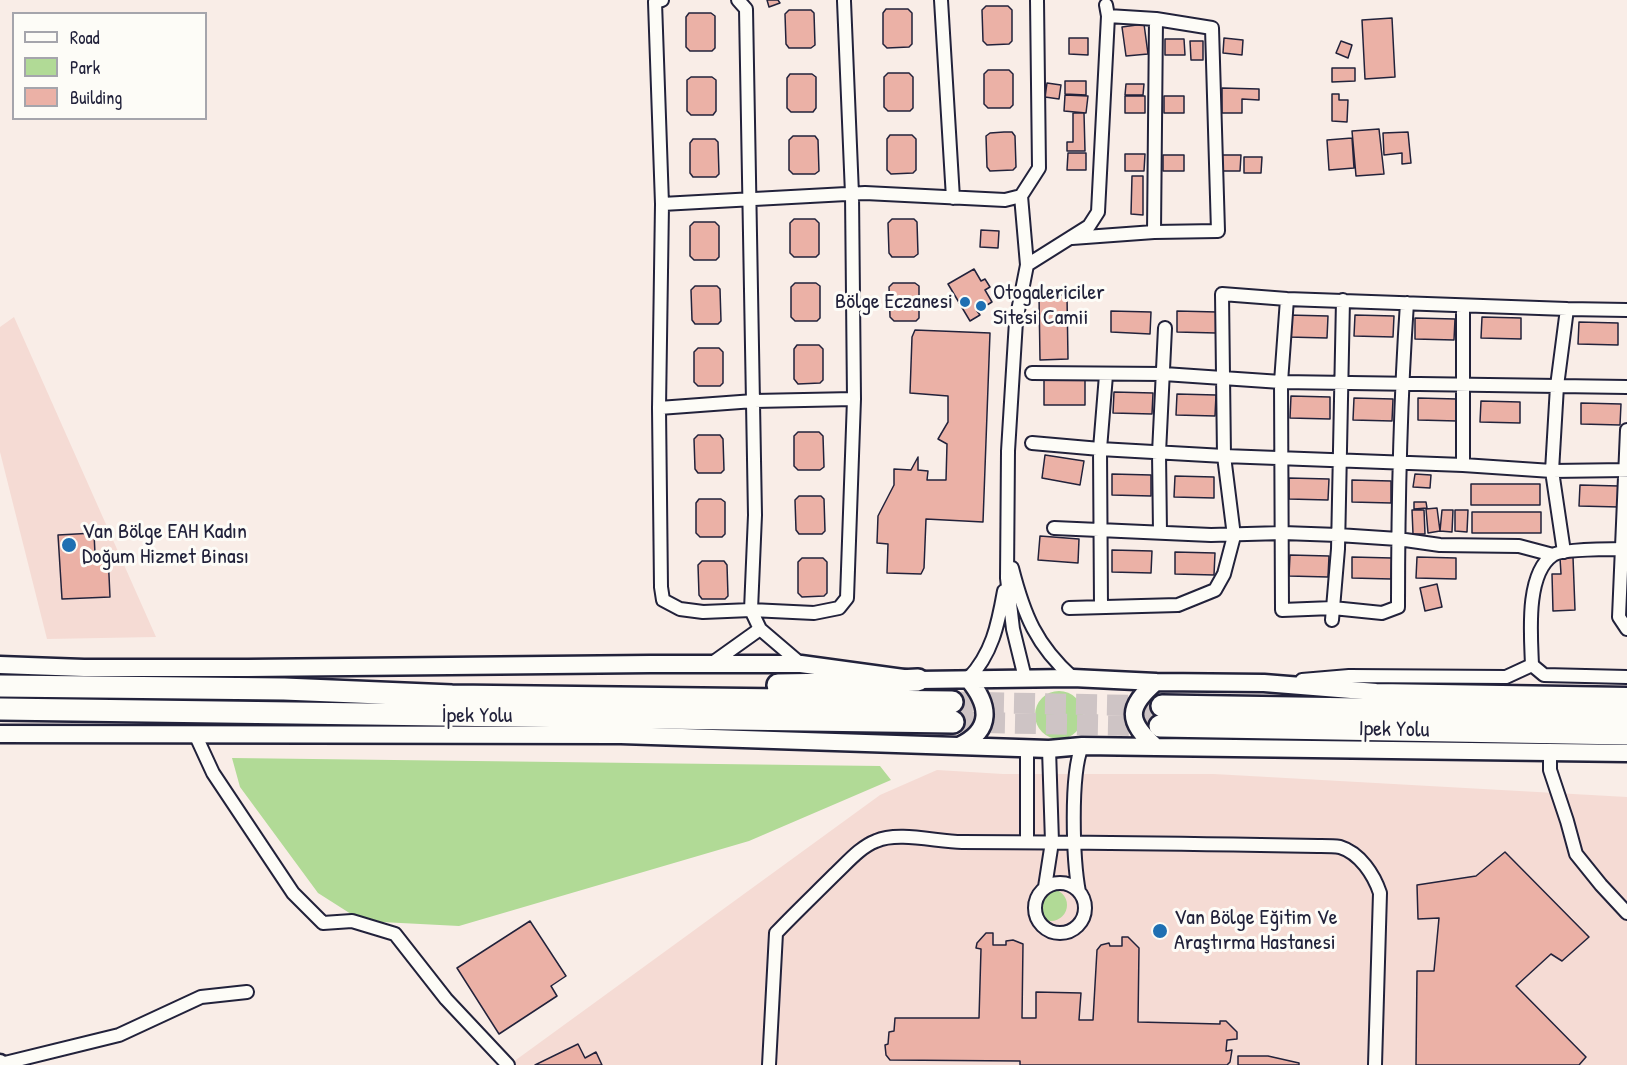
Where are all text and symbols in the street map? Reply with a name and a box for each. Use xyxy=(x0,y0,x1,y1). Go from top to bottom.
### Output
legend xyxy=(12,12,207,120)
text: Road xyxy=(70,25,100,50)
text: Park xyxy=(70,55,100,80)
text: Building xyxy=(70,85,122,110)
place label: Otogalericiler Sitesi Camii xyxy=(993,280,1105,332)
place label: Bölge Eczanesi xyxy=(835,289,953,315)
marker: Bölge Eczanesi xyxy=(958,295,972,309)
marker: Otogalericiler Sitesi Camii xyxy=(974,299,988,313)
place label: Van Bölge EAH Kadın Doğum Hizmet Binası xyxy=(82,519,249,570)
marker: Van Bölge EAH Kadın Doğum Hizmet Binası xyxy=(60,536,78,554)
street label: İpek Yolu xyxy=(442,703,512,729)
street label: Ipek Yolu xyxy=(1358,716,1430,744)
place label: Van Bölge Eğitim Ve Araştırma Hastanesi xyxy=(1174,905,1338,956)
marker: Van Bölge Eğitim Ve Araştırma Hastanesi xyxy=(1151,922,1169,940)

